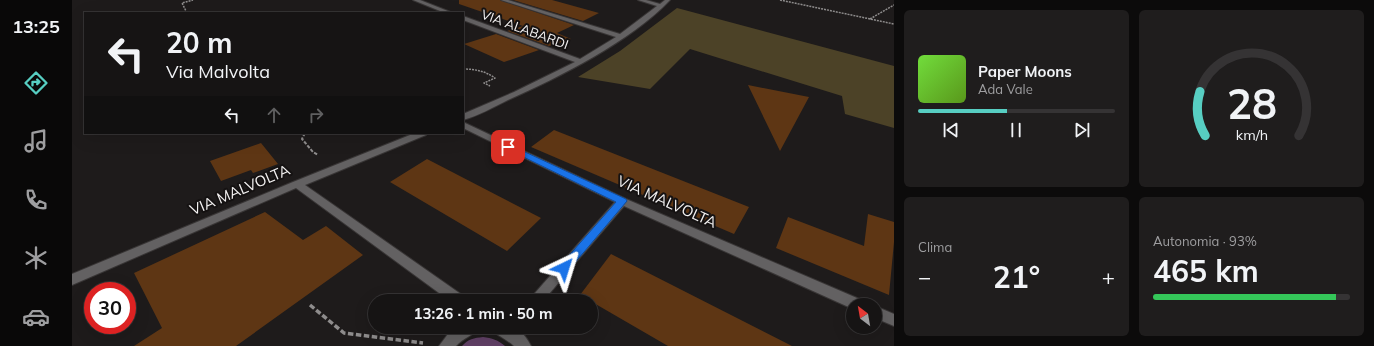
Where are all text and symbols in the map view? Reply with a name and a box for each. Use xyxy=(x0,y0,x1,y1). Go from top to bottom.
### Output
street label: VIA ALABARDI xyxy=(479,6,571,52)
text: 13:25 xyxy=(12,15,60,38)
text: 20 m xyxy=(166,25,232,60)
icon: left xyxy=(100,28,152,80)
text: Via Malvolta xyxy=(166,60,270,83)
text: Paper Moons xyxy=(978,62,1072,81)
icon: directions xyxy=(22,69,50,97)
text: 28 xyxy=(1227,77,1276,129)
text: Ada Vale xyxy=(978,81,1033,97)
icon: left xyxy=(221,104,243,126)
icon: ahead xyxy=(263,104,285,126)
icon: right xyxy=(305,104,327,126)
icon: previous xyxy=(940,119,962,141)
icon: pause xyxy=(1005,119,1027,141)
icon: next xyxy=(1071,119,1093,141)
text: km/h xyxy=(1235,126,1268,144)
icon: music xyxy=(22,127,50,155)
pin xyxy=(491,130,525,164)
icon: arrive xyxy=(497,136,519,158)
street label: VIA MALVOLTA xyxy=(187,160,293,219)
street label: VIA MALVOLTA xyxy=(614,171,720,232)
icon: phone xyxy=(22,186,50,214)
text: Autonomia · 93% xyxy=(1153,233,1257,249)
text: Clima xyxy=(918,239,952,255)
icon: climate xyxy=(22,244,50,272)
position arrow xyxy=(543,247,585,289)
text: 465 km xyxy=(1153,252,1259,290)
text: 21° xyxy=(993,258,1040,296)
text: − xyxy=(918,263,931,291)
text: + xyxy=(1102,263,1115,291)
speed limit sign: 30 xyxy=(84,282,136,334)
north arrow xyxy=(846,298,882,334)
map controls xyxy=(846,298,882,334)
icon: car xyxy=(22,303,50,331)
text: 13:26 · 1 min · 50 m xyxy=(414,304,552,323)

